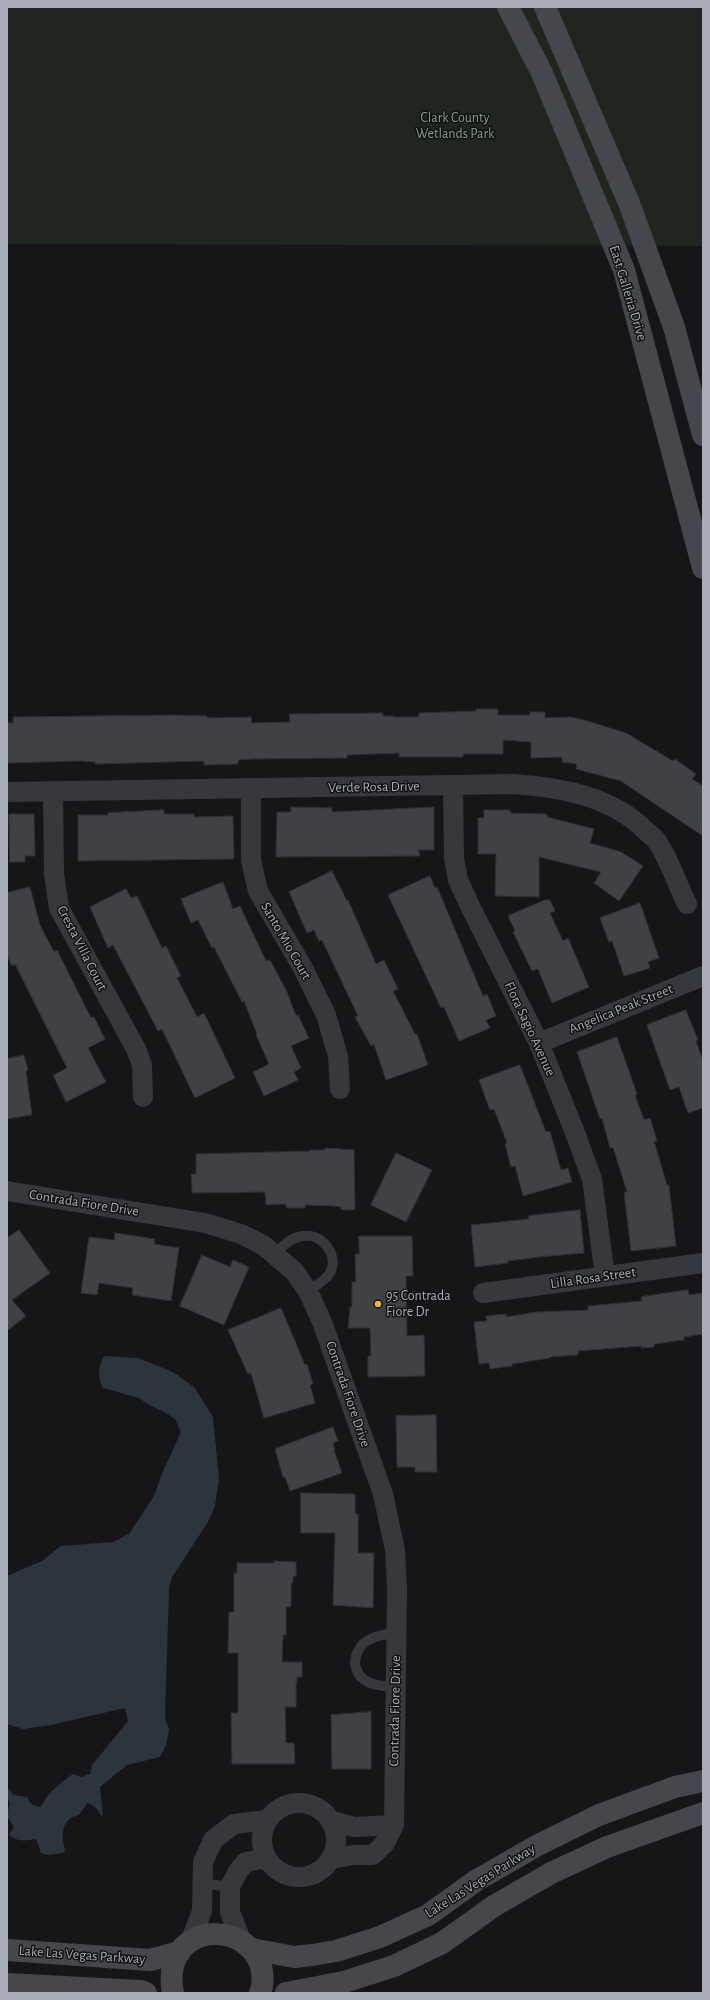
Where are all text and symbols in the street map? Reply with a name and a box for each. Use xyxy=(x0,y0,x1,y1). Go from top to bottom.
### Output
park label: Clark County Wetlands Park xyxy=(416,110,494,142)
street label: East Galleria Drive xyxy=(606,243,650,343)
street label: Verde Rosa Drive xyxy=(328,778,420,796)
street label: Santo Mio Court xyxy=(257,899,315,983)
street label: Cresta Villa Court xyxy=(53,903,111,993)
street label: Flora Sagio Avenue xyxy=(501,979,559,1079)
street label: Angelica Peak Street xyxy=(567,980,675,1038)
street label: Contrada Fiore Drive xyxy=(28,1186,140,1220)
street label: Lilla Rosa Street xyxy=(549,1264,637,1292)
place label: 95 Contrada Fiore Dr xyxy=(386,1288,451,1320)
marker: 95 Contrada Fiore Dr xyxy=(373,1299,383,1309)
street label: Contrada Fiore Drive xyxy=(322,1339,374,1449)
street label: Contrada Fiore Drive xyxy=(386,1655,404,1767)
street label: Lake Las Vegas Parkway xyxy=(422,1840,538,1922)
street label: Lake Las Vegas Parkway xyxy=(18,1942,146,1968)

